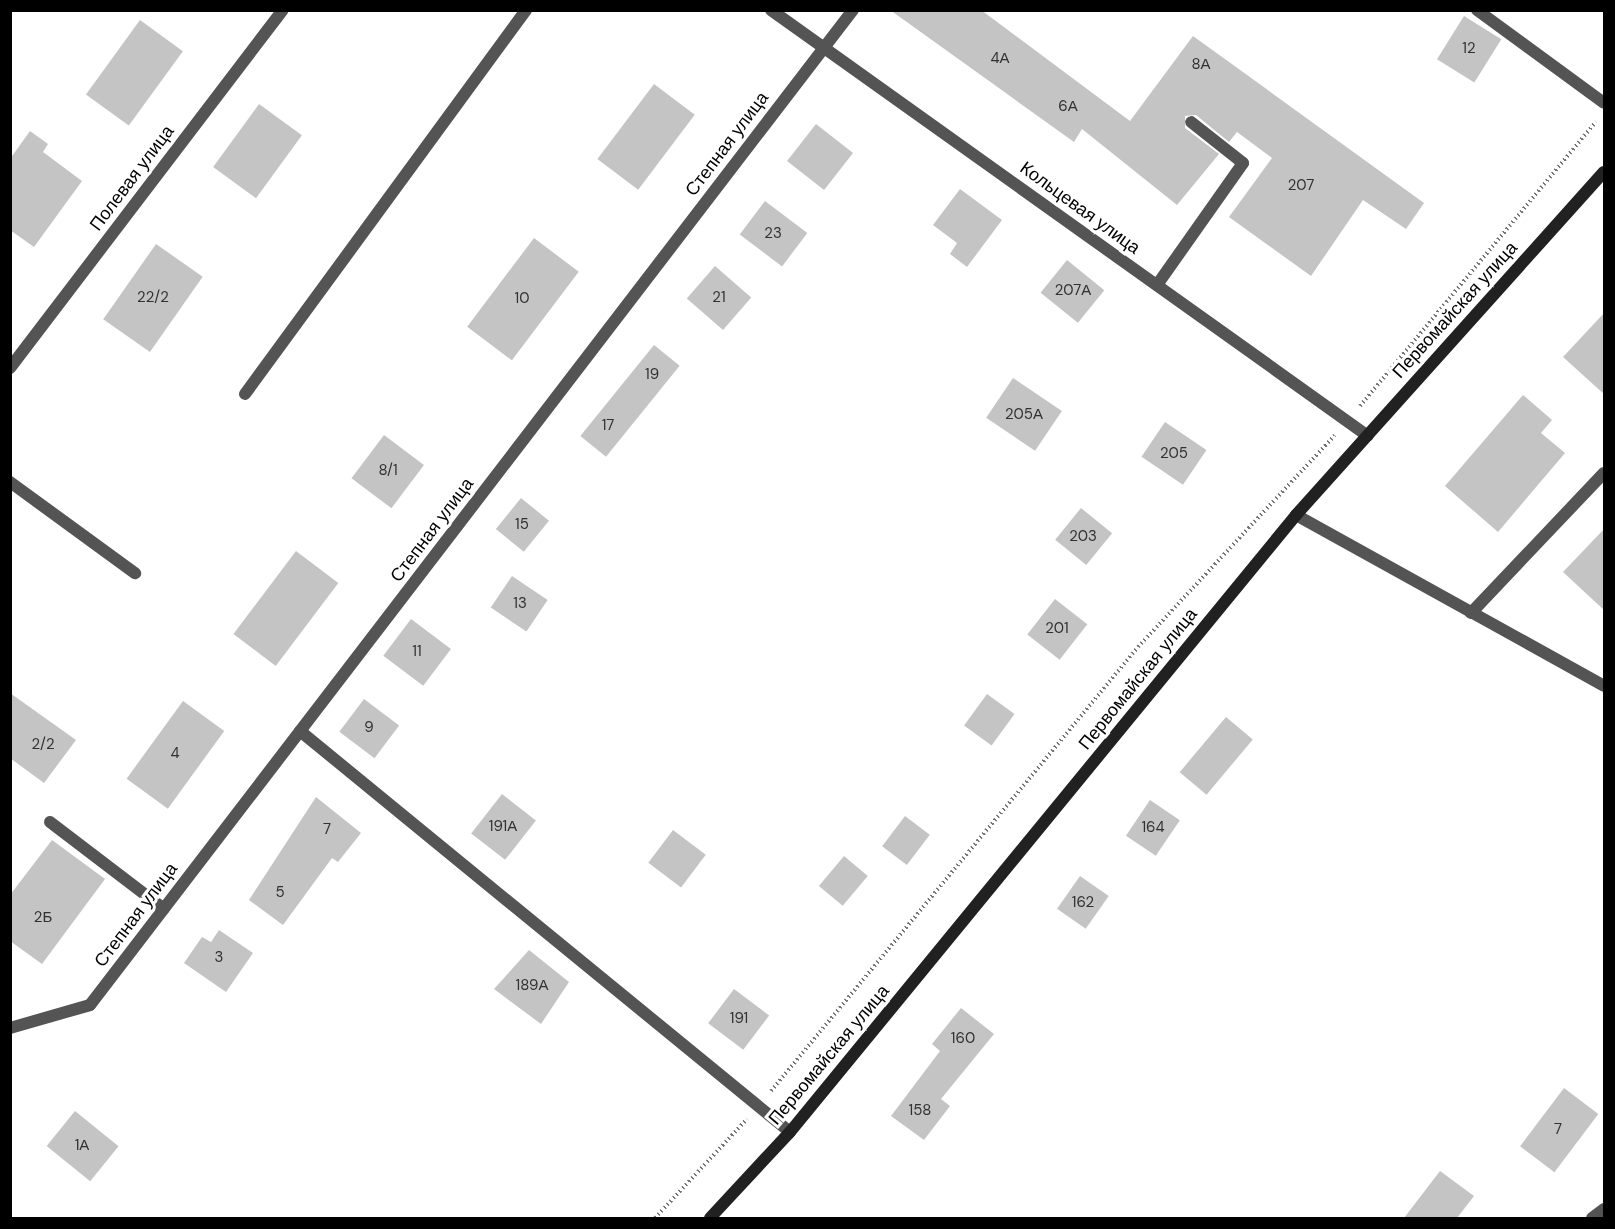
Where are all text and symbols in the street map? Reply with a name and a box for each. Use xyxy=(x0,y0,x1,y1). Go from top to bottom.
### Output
house number: 12 xyxy=(1462,40,1476,58)
house number: 4А xyxy=(990,50,1010,68)
house number: 8А xyxy=(1191,56,1211,74)
street label: Степная улица xyxy=(681,88,773,200)
house number: 6А xyxy=(1058,98,1078,116)
street label: Полевая улица xyxy=(85,121,179,235)
street label: Кольцевая улица xyxy=(1016,157,1144,259)
house number: 207 xyxy=(1288,177,1314,195)
house number: 23 xyxy=(764,225,782,243)
street label: Первомайская улица xyxy=(1388,237,1522,383)
house number: 207А xyxy=(1055,282,1091,300)
house number: 22/2 xyxy=(137,289,169,307)
house number: 21 xyxy=(712,289,726,307)
house number: 10 xyxy=(515,290,529,308)
house number: 19 xyxy=(645,366,659,384)
house number: 205А xyxy=(1005,406,1043,424)
house number: 17 xyxy=(602,417,614,435)
house number: 205 xyxy=(1160,445,1188,463)
house number: 8/1 xyxy=(378,462,398,480)
street label: Степная улица xyxy=(386,474,478,586)
house number: 15 xyxy=(515,516,529,534)
house number: 203 xyxy=(1069,528,1097,546)
house number: 13 xyxy=(513,595,527,613)
street label: Первомайская улица xyxy=(1074,604,1202,754)
house number: 201 xyxy=(1045,620,1069,638)
house number: 11 xyxy=(412,643,422,661)
house number: 9 xyxy=(364,719,374,737)
house number: 2/2 xyxy=(31,736,55,754)
house number: 4 xyxy=(170,745,180,763)
house number: 191А xyxy=(489,818,517,836)
house number: 164 xyxy=(1141,819,1165,837)
house number: 7 xyxy=(323,821,331,839)
street label: Степная улица xyxy=(90,859,182,971)
house number: 5 xyxy=(275,884,285,902)
house number: 162 xyxy=(1072,894,1094,912)
house number: 2Б xyxy=(34,909,52,927)
house number: 3 xyxy=(215,949,223,967)
house number: 189А xyxy=(516,977,548,995)
street label: Первомайская улица xyxy=(764,981,894,1129)
house number: 191 xyxy=(730,1010,748,1028)
house number: 160 xyxy=(951,1030,975,1048)
house number: 158 xyxy=(909,1102,931,1120)
house number: 7 xyxy=(1554,1121,1562,1139)
house number: 1А xyxy=(75,1137,89,1155)

